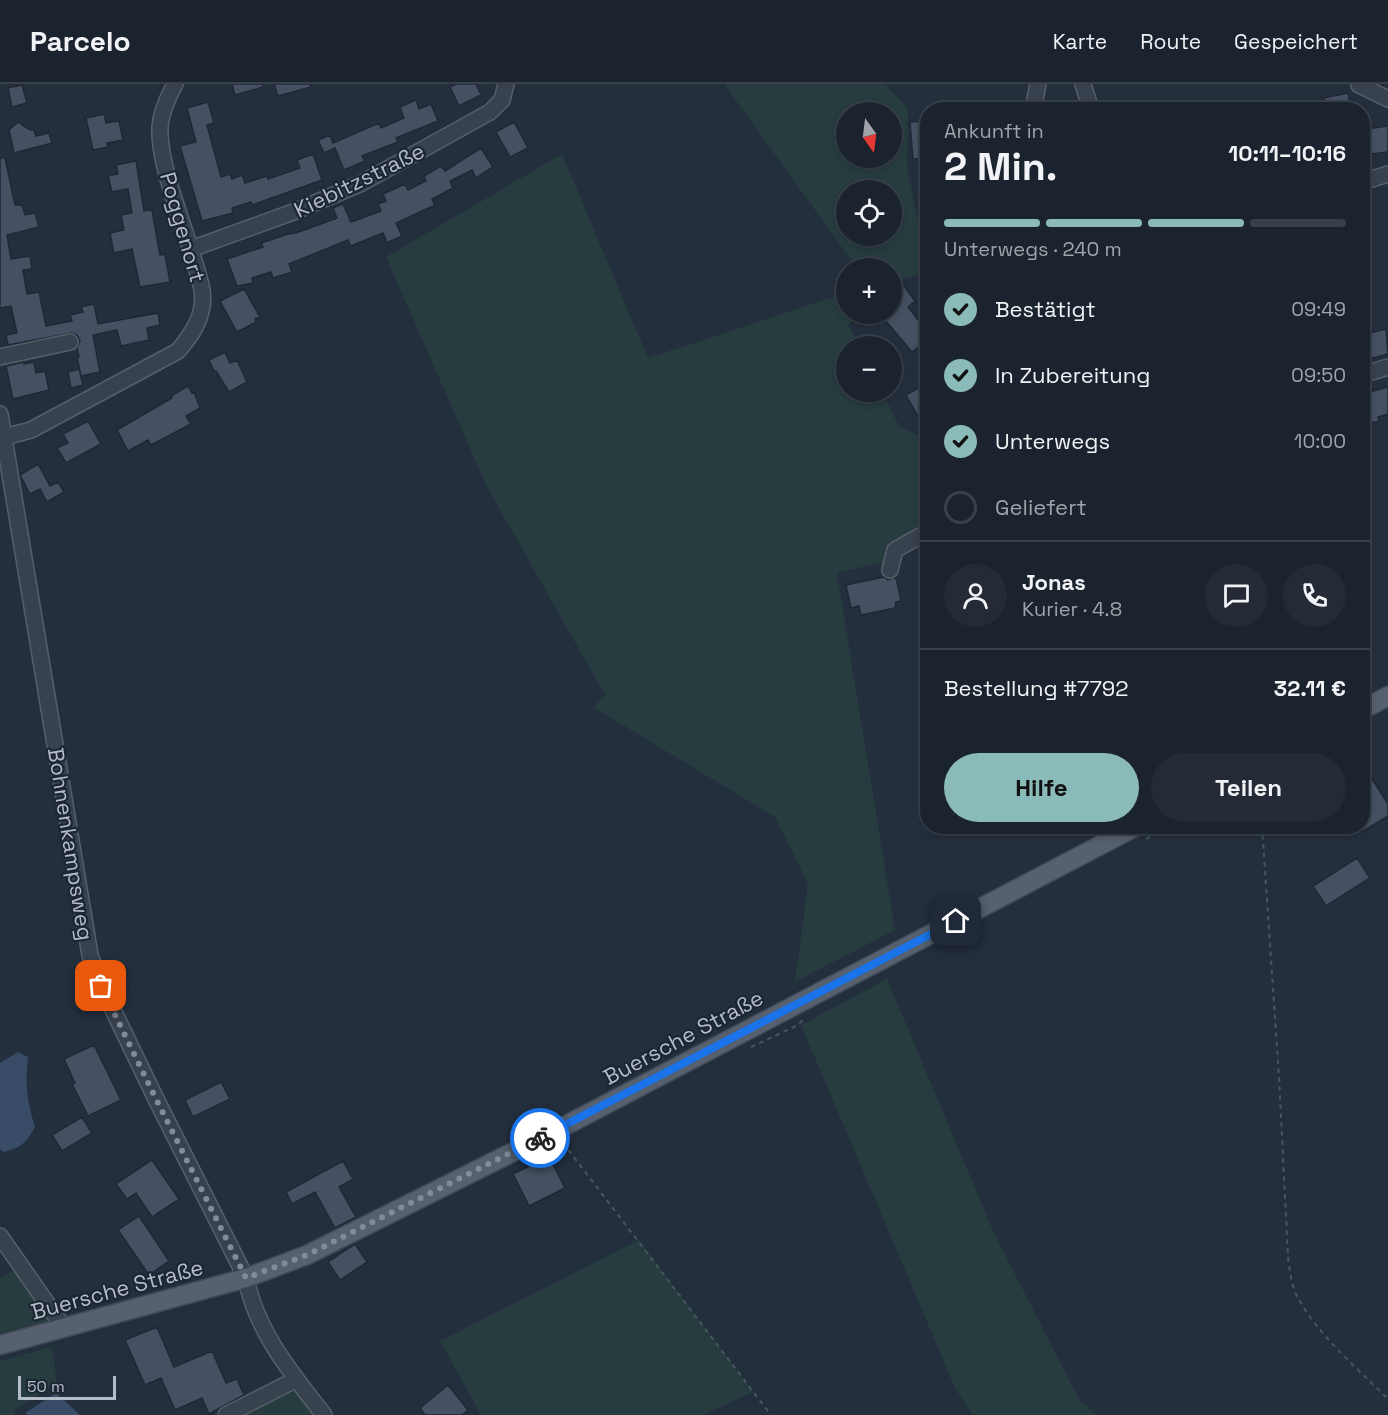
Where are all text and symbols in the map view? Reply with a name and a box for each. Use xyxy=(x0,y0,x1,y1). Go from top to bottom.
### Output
text: Parcelo xyxy=(30,23,131,59)
text: Karte xyxy=(1053,28,1107,55)
text: Route xyxy=(1140,28,1201,55)
text: Gespeichert xyxy=(1234,28,1358,55)
north arrow xyxy=(836,102,902,168)
map controls xyxy=(836,102,902,402)
text: Ankunft in xyxy=(944,118,1044,144)
street label: Kiebitzstraße xyxy=(289,136,429,224)
text: 10:11–10:16 xyxy=(1228,139,1346,167)
text: 2 Min. xyxy=(944,142,1058,191)
street label: Poggenort xyxy=(154,169,212,285)
button: locate xyxy=(836,180,902,246)
text: Unterwegs · 240 m xyxy=(944,236,1122,262)
button: + xyxy=(836,258,902,324)
icon: check xyxy=(944,293,977,326)
text: Bestätigt xyxy=(995,295,1096,323)
text: 09:49 xyxy=(1291,296,1346,322)
button: − xyxy=(836,336,902,402)
icon: check xyxy=(944,359,977,392)
text: In Zubereitung xyxy=(995,361,1150,389)
text: 09:50 xyxy=(1291,362,1346,388)
icon: check xyxy=(944,425,977,458)
text: Unterwegs xyxy=(995,427,1110,455)
text: 10:00 xyxy=(1294,428,1346,454)
text: Geliefert xyxy=(995,493,1087,521)
button: person xyxy=(944,564,1007,627)
button: chat xyxy=(1205,564,1268,627)
button: phone xyxy=(1283,564,1346,627)
text: Jonas xyxy=(1022,568,1086,596)
text: Kurier · 4.8 xyxy=(1022,596,1122,622)
text: Bestellung #7792 xyxy=(944,674,1129,702)
text: 32.11 € xyxy=(1274,674,1346,702)
street label: Bohnenkampsweg xyxy=(42,746,100,942)
button: Hilfe xyxy=(944,753,1139,822)
button: Teilen xyxy=(1151,753,1346,822)
pin xyxy=(930,895,981,946)
icon: home xyxy=(939,904,972,937)
pin xyxy=(75,960,126,1011)
icon: bag xyxy=(84,969,117,1002)
street label: Buersche Straße xyxy=(598,983,768,1091)
courier xyxy=(510,1108,570,1168)
icon: bike xyxy=(524,1122,557,1155)
street label: Buersche Straße xyxy=(28,1253,206,1325)
scale bar xyxy=(18,1373,116,1400)
text: 50 m xyxy=(27,1376,65,1397)

